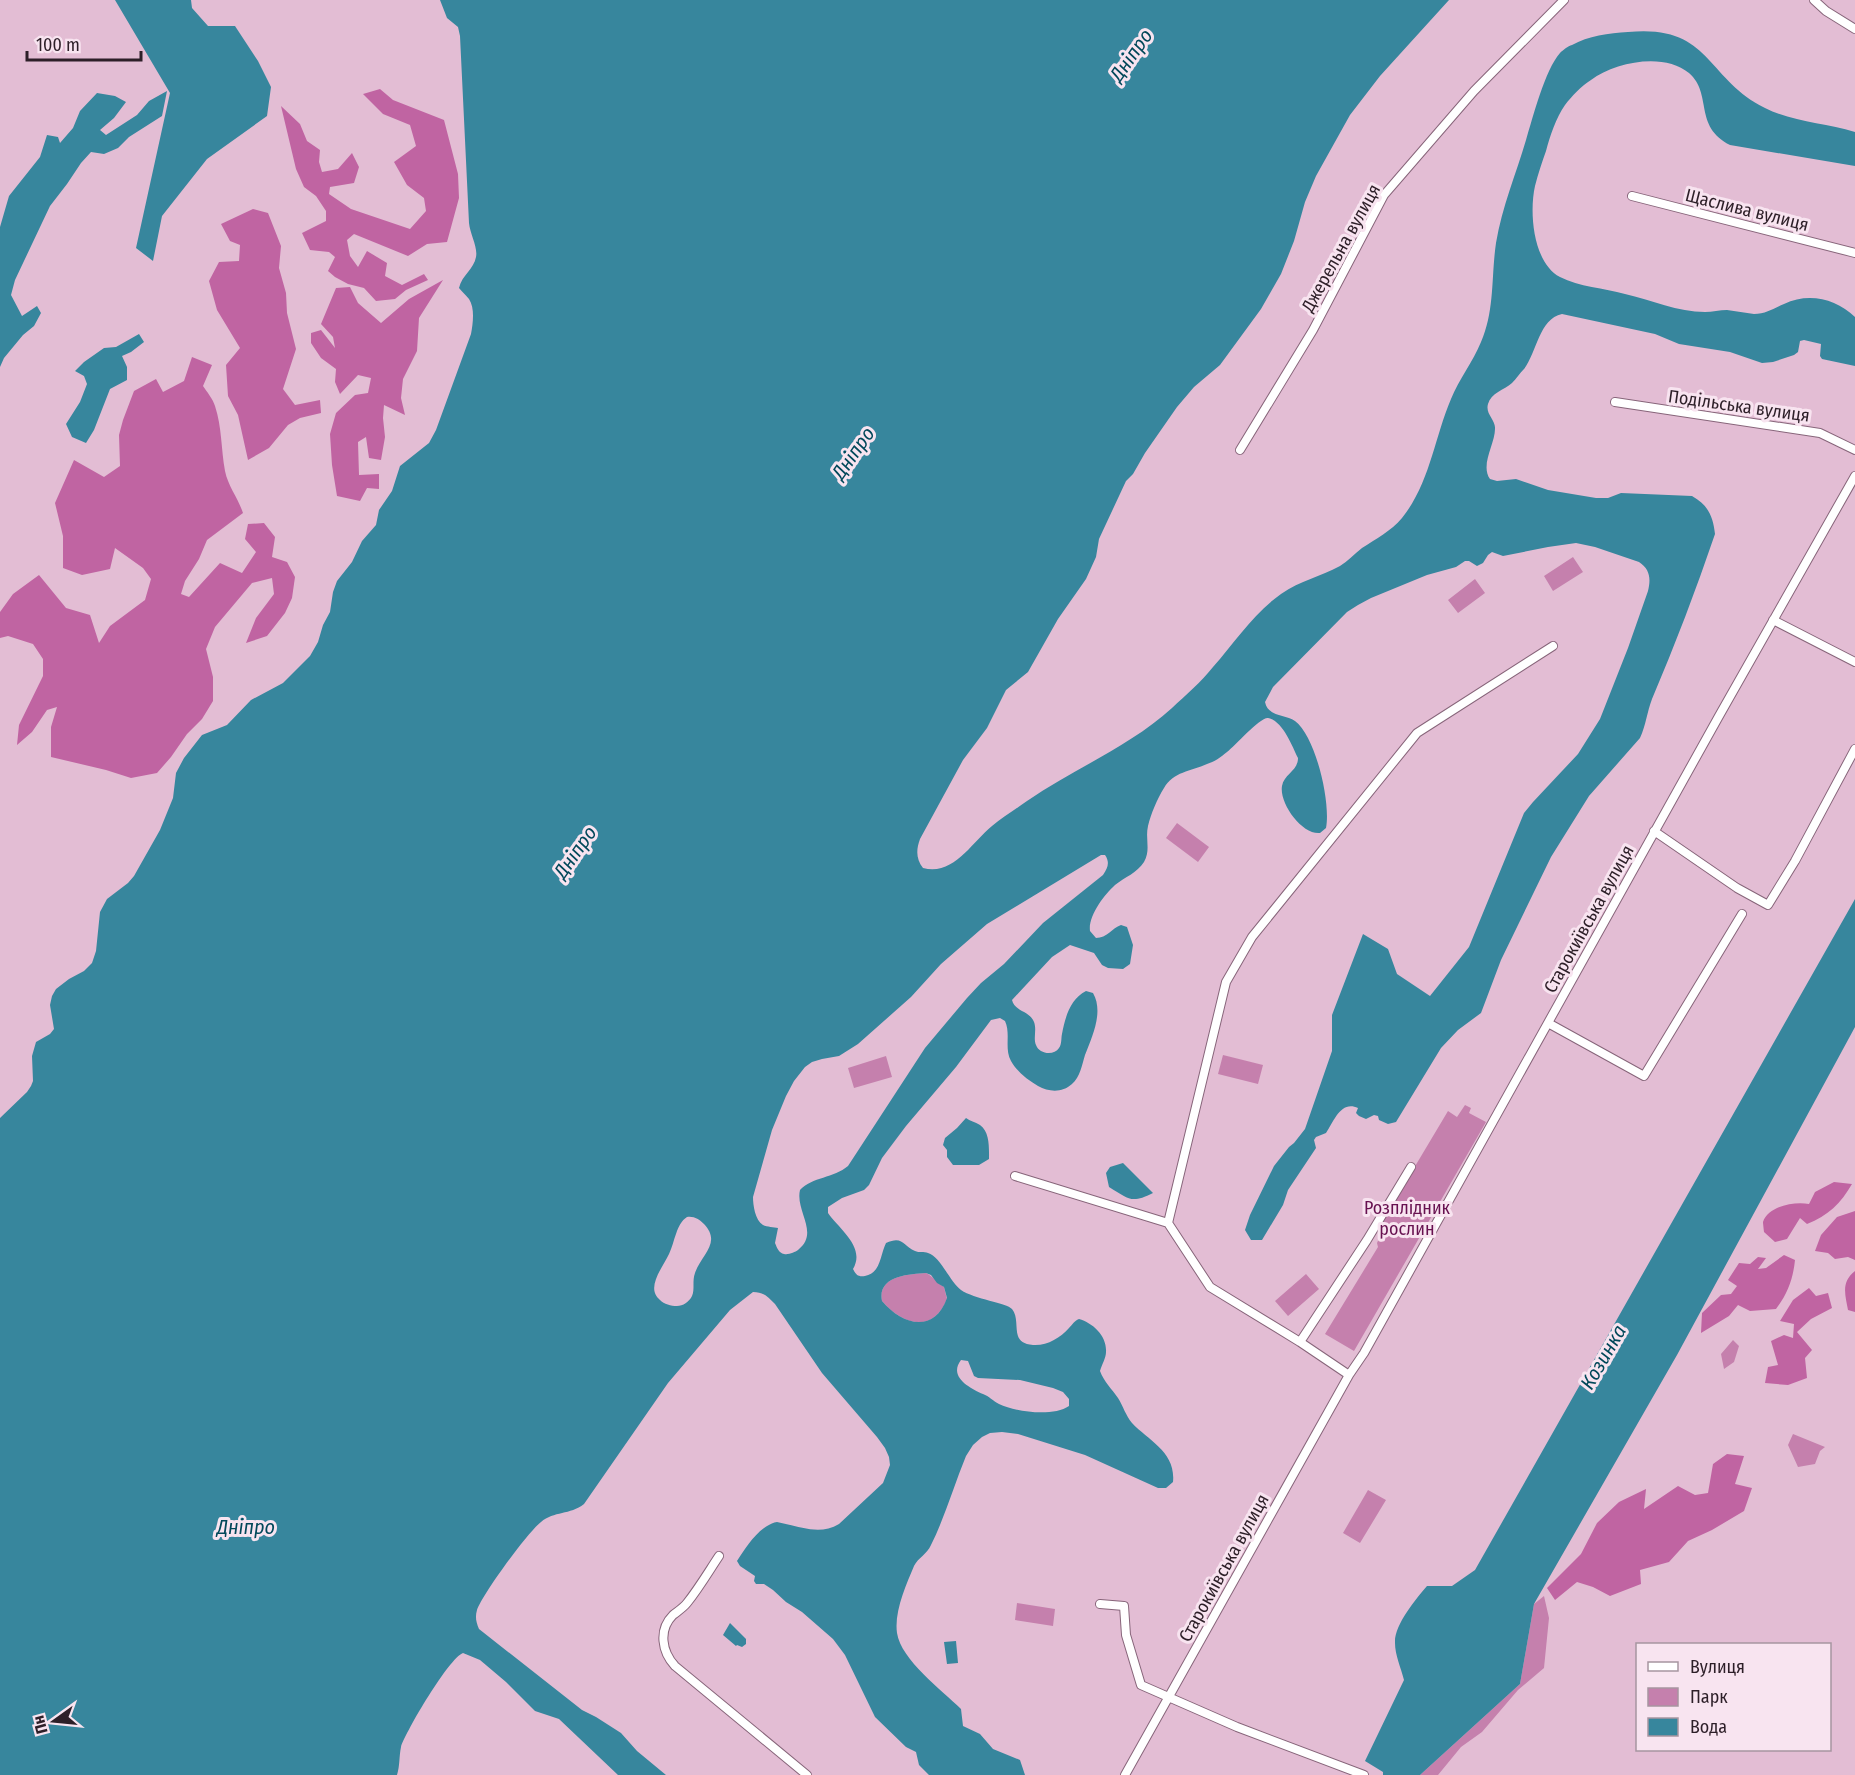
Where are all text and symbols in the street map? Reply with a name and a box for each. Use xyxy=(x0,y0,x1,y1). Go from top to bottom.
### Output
scale bar xyxy=(27,24,141,62)
water label: Дніпро xyxy=(1103,24,1158,87)
text: 100 m xyxy=(36,34,80,56)
street label: Джерельна вулиця xyxy=(1296,180,1385,317)
street label: Щаслива вулиця xyxy=(1683,184,1811,236)
street label: Подільська вулиця xyxy=(1667,385,1811,427)
water label: Дніпро xyxy=(825,422,880,485)
water label: Дніпро xyxy=(547,821,602,884)
street label: Старокиївська вулиця xyxy=(1539,841,1639,997)
park label: Розплідник рослин xyxy=(1364,1197,1451,1240)
water label: Козинка xyxy=(1575,1321,1631,1393)
street label: Старокиївська вулиця xyxy=(1174,1490,1274,1646)
water label: Дніпро xyxy=(215,1515,275,1539)
legend xyxy=(1636,1643,1831,1751)
text: Вулиця xyxy=(1690,1656,1745,1678)
text: Парк xyxy=(1690,1686,1728,1708)
north arrow xyxy=(24,1691,84,1751)
text: Пн xyxy=(28,1714,52,1736)
text: Вода xyxy=(1690,1716,1727,1738)

